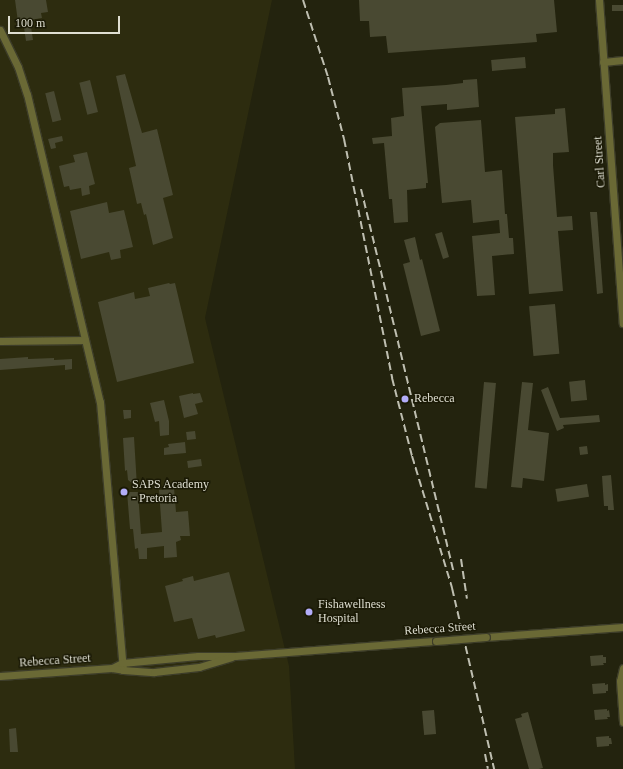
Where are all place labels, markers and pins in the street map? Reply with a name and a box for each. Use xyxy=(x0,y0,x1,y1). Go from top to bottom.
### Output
place label: Rebecca xyxy=(414,392,455,406)
marker: Rebecca xyxy=(399,393,411,405)
place label: SAPS Academy - Pretoria xyxy=(132,478,210,506)
marker: SAPS Academy - Pretoria xyxy=(119,487,129,497)
place label: Fishawellness Hospital xyxy=(318,598,385,626)
marker: Fishawellness Hospital xyxy=(303,606,315,618)

